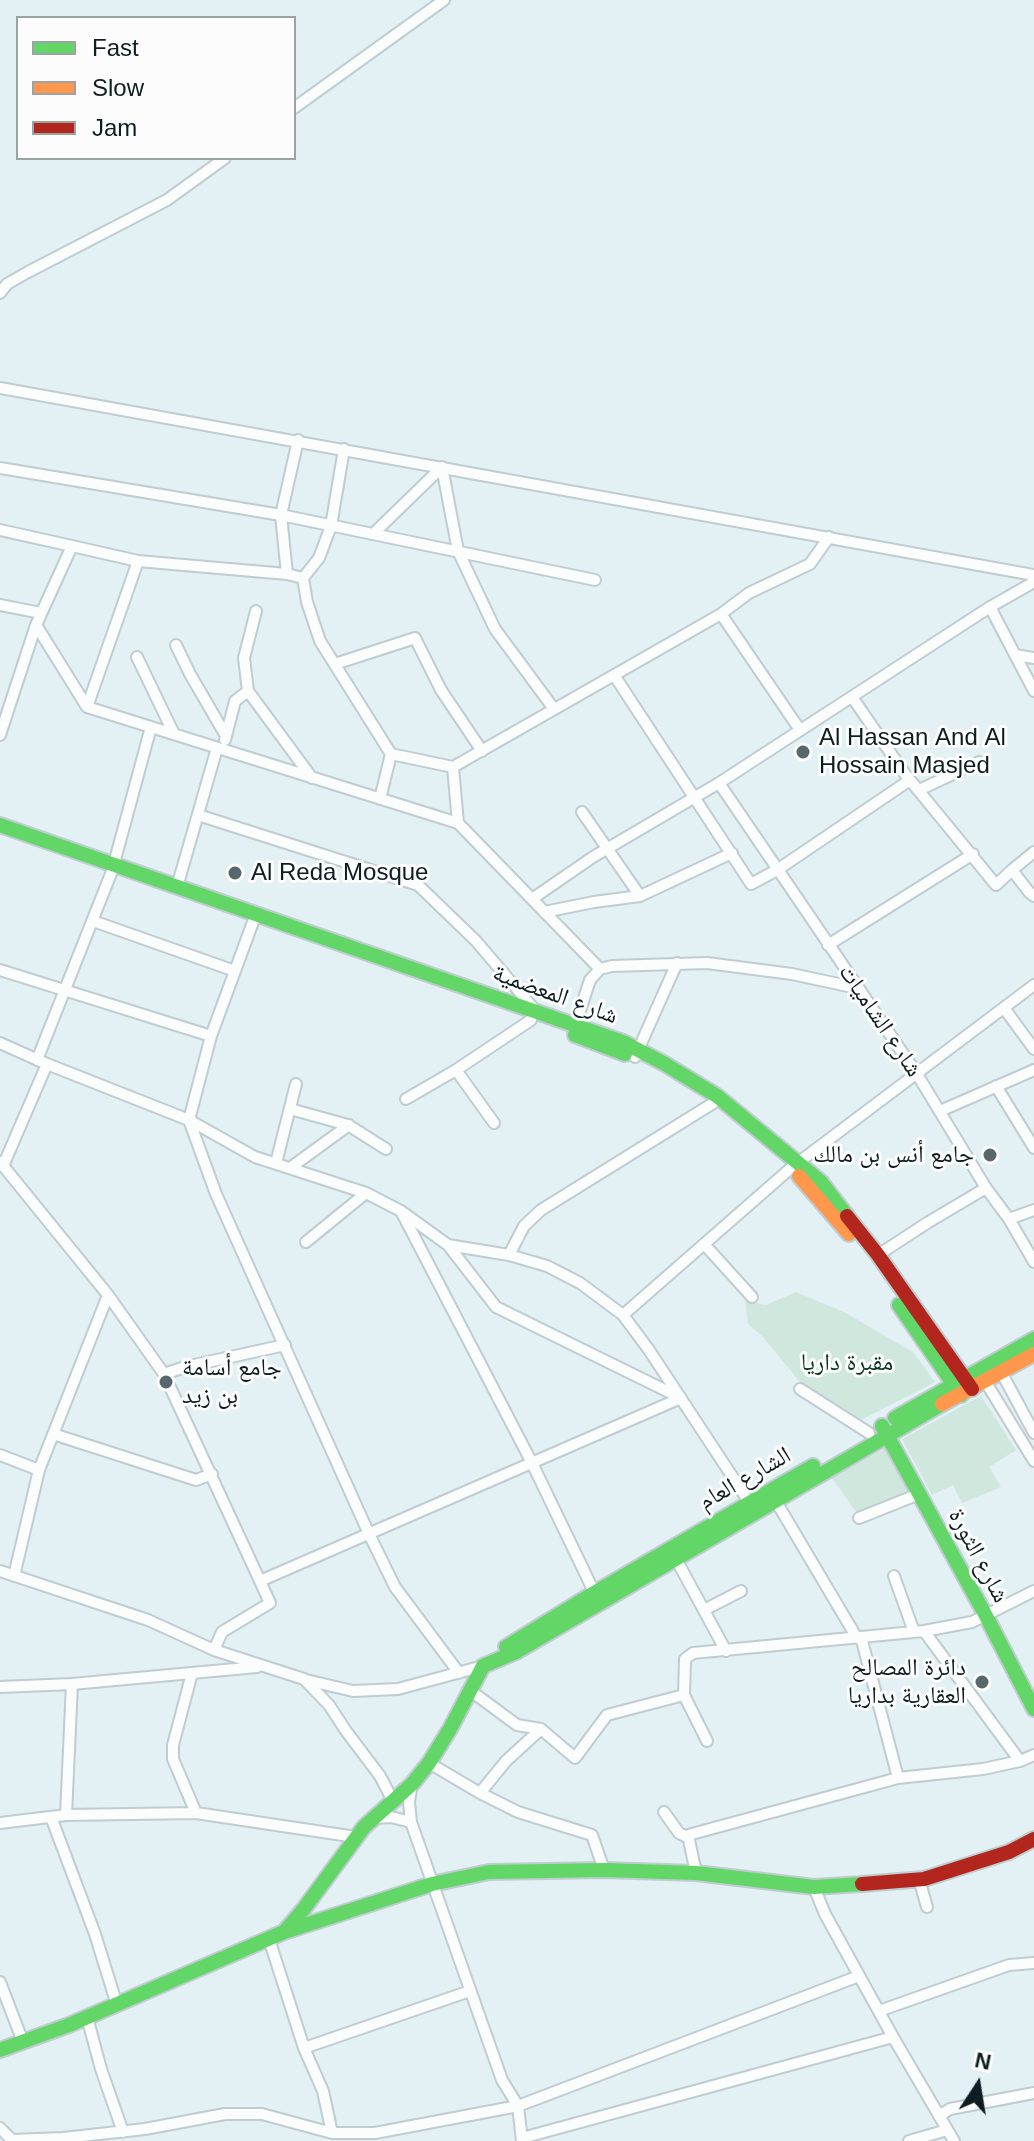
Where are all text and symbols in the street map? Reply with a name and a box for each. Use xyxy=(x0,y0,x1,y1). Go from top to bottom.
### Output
legend xyxy=(16,16,296,160)
text: Fast xyxy=(92,34,139,61)
text: Slow xyxy=(92,74,144,101)
text: Jam xyxy=(92,114,137,141)
place label: Al Hassan And Al Hossain Masjed xyxy=(819,724,1006,780)
marker: Al Hassan And Al Hossain Masjed xyxy=(794,743,812,761)
place label: Al Reda Mosque xyxy=(251,859,428,887)
marker: Al Reda Mosque xyxy=(226,864,244,882)
street label: شارع المعضمية xyxy=(489,959,621,1031)
street label: شارع الشاميات xyxy=(832,959,928,1083)
place label: جامع أنس بن مالك xyxy=(813,1141,974,1169)
marker: جامع أنس بن مالك xyxy=(981,1146,999,1164)
park label: مقبرة داريا xyxy=(801,1349,893,1377)
place label: جامع أسامة بن زيد xyxy=(182,1354,282,1410)
marker: جامع أسامة بن زيد xyxy=(157,1373,175,1391)
street label: الشارع العام xyxy=(694,1441,796,1517)
street label: شارع الثورة xyxy=(941,1504,1015,1608)
place label: دائرة المصالح العقارية بداريا xyxy=(848,1654,966,1710)
marker: دائرة المصالح العقارية بداريا xyxy=(973,1673,991,1691)
north arrow xyxy=(938,2045,1018,2125)
text: N xyxy=(973,2047,993,2075)

